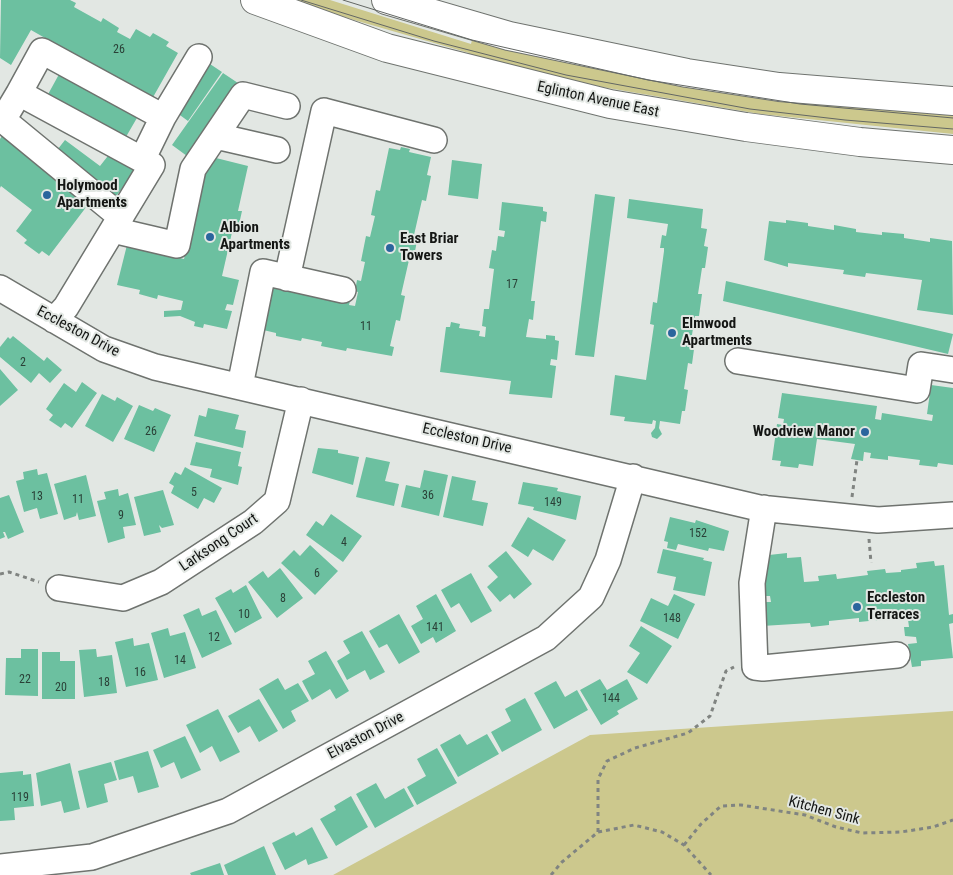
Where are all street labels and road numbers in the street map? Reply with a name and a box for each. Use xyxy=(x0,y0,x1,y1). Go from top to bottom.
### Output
street label: Eglinton Avenue East xyxy=(536,78,660,122)
street label: Eccleston Drive xyxy=(34,303,122,361)
street label: Eccleston Drive xyxy=(421,420,513,458)
street label: Larksong Court xyxy=(176,510,262,576)
street label: Elvaston Drive xyxy=(325,708,407,764)
street label: Kitchen Sink xyxy=(786,793,862,829)

